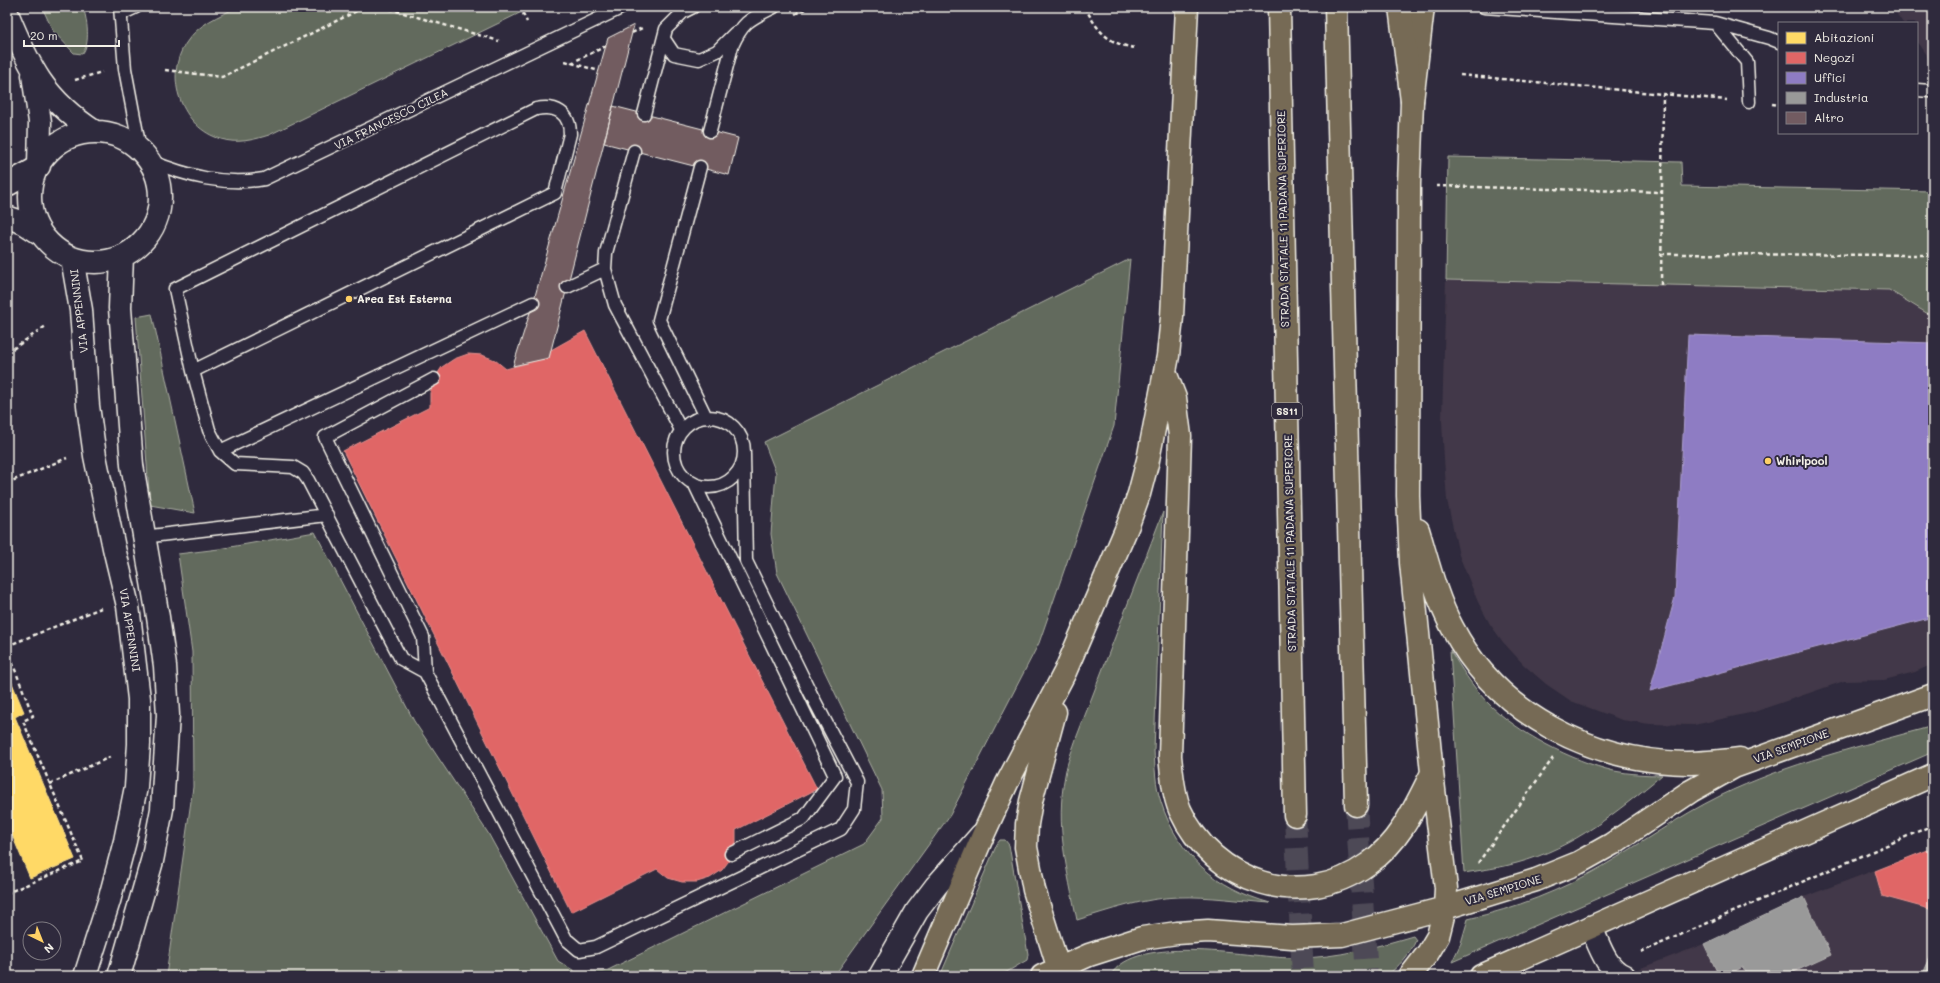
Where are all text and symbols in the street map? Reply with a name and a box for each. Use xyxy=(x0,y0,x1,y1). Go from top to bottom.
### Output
scale bar xyxy=(24,22,119,48)
legend xyxy=(1778,22,1918,134)
text: 20 m xyxy=(30,27,58,43)
text: Abitazioni xyxy=(1814,29,1874,45)
text: Negozi xyxy=(1814,49,1855,65)
text: Uffici xyxy=(1814,69,1846,85)
street label: VIA FRANCESCO CILEA xyxy=(331,84,450,153)
text: Industria xyxy=(1814,89,1868,105)
text: Altro xyxy=(1814,109,1844,125)
street label: STRADA STATALE 11 PADANA SUPERIORE xyxy=(1273,111,1292,327)
street label: VIA APPENNINI xyxy=(66,268,91,354)
place label: Area Est Esterna xyxy=(357,291,452,306)
marker: Area Est Esterna xyxy=(344,294,354,304)
road number: SS11 xyxy=(1272,403,1302,419)
street label: STRADA STATALE 11 PADANA SUPERIORE xyxy=(1280,435,1299,651)
place label: Whirlpool xyxy=(1776,453,1827,468)
marker: Whirlpool xyxy=(1763,456,1773,466)
street label: VIA APPENNINI xyxy=(116,587,145,673)
street label: VIA SEMPIONE xyxy=(1751,725,1830,766)
street label: VIA SEMPIONE xyxy=(1463,871,1543,908)
north arrow xyxy=(22,921,62,961)
text: N xyxy=(41,940,57,957)

